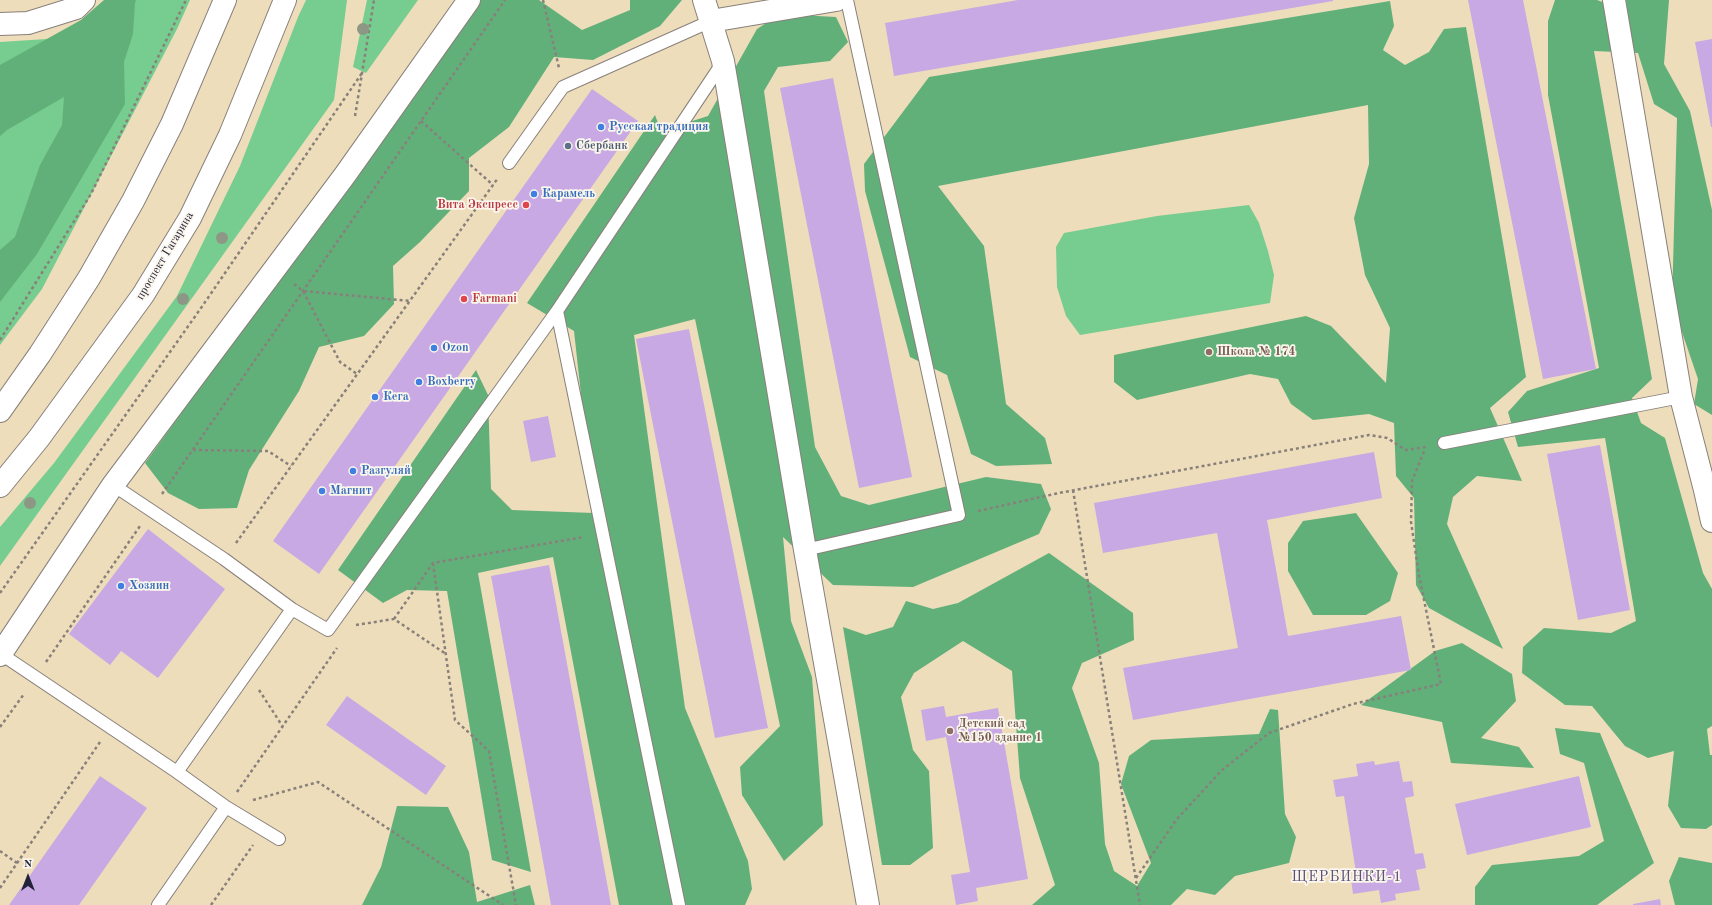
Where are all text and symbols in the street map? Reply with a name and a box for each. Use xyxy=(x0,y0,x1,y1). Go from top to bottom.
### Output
place label: Русская традиция xyxy=(609,120,708,134)
marker: Русская традиция xyxy=(596,122,606,132)
place label: Сбербанк xyxy=(576,139,628,153)
marker: Сбербанк xyxy=(563,141,573,151)
place label: Карамель xyxy=(542,187,595,201)
marker: Карамель xyxy=(529,189,539,199)
place label: Вита Экспресс xyxy=(437,198,518,212)
marker: Вита Экспресс xyxy=(521,200,531,210)
street label: проспект Гагарина xyxy=(133,209,197,303)
place label: Farmani xyxy=(472,292,517,306)
marker: Farmani xyxy=(459,294,469,304)
place label: Ozon xyxy=(442,341,469,355)
marker: Ozon xyxy=(429,343,439,353)
place label: Школа № 174 xyxy=(1217,345,1295,359)
marker: Школа № 174 xyxy=(1204,347,1214,357)
place label: Boxberry xyxy=(427,375,476,389)
marker: Boxberry xyxy=(414,377,424,387)
place label: Кега xyxy=(383,390,409,404)
marker: Кега xyxy=(370,392,380,402)
place label: Разгуляй xyxy=(361,464,411,478)
marker: Разгуляй xyxy=(348,466,358,476)
place label: Магнит xyxy=(330,484,372,498)
marker: Магнит xyxy=(317,486,327,496)
place label: Хозяин xyxy=(129,579,169,593)
marker: Хозяин xyxy=(116,581,126,591)
place label: Детский сад №150 здание 1 xyxy=(958,717,1042,745)
marker: Детский сад №150 здание 1 xyxy=(945,726,955,736)
north arrow xyxy=(8,857,48,897)
text: N xyxy=(24,859,32,870)
district label: ЩЕРБИНКИ-1 xyxy=(1292,869,1402,885)

